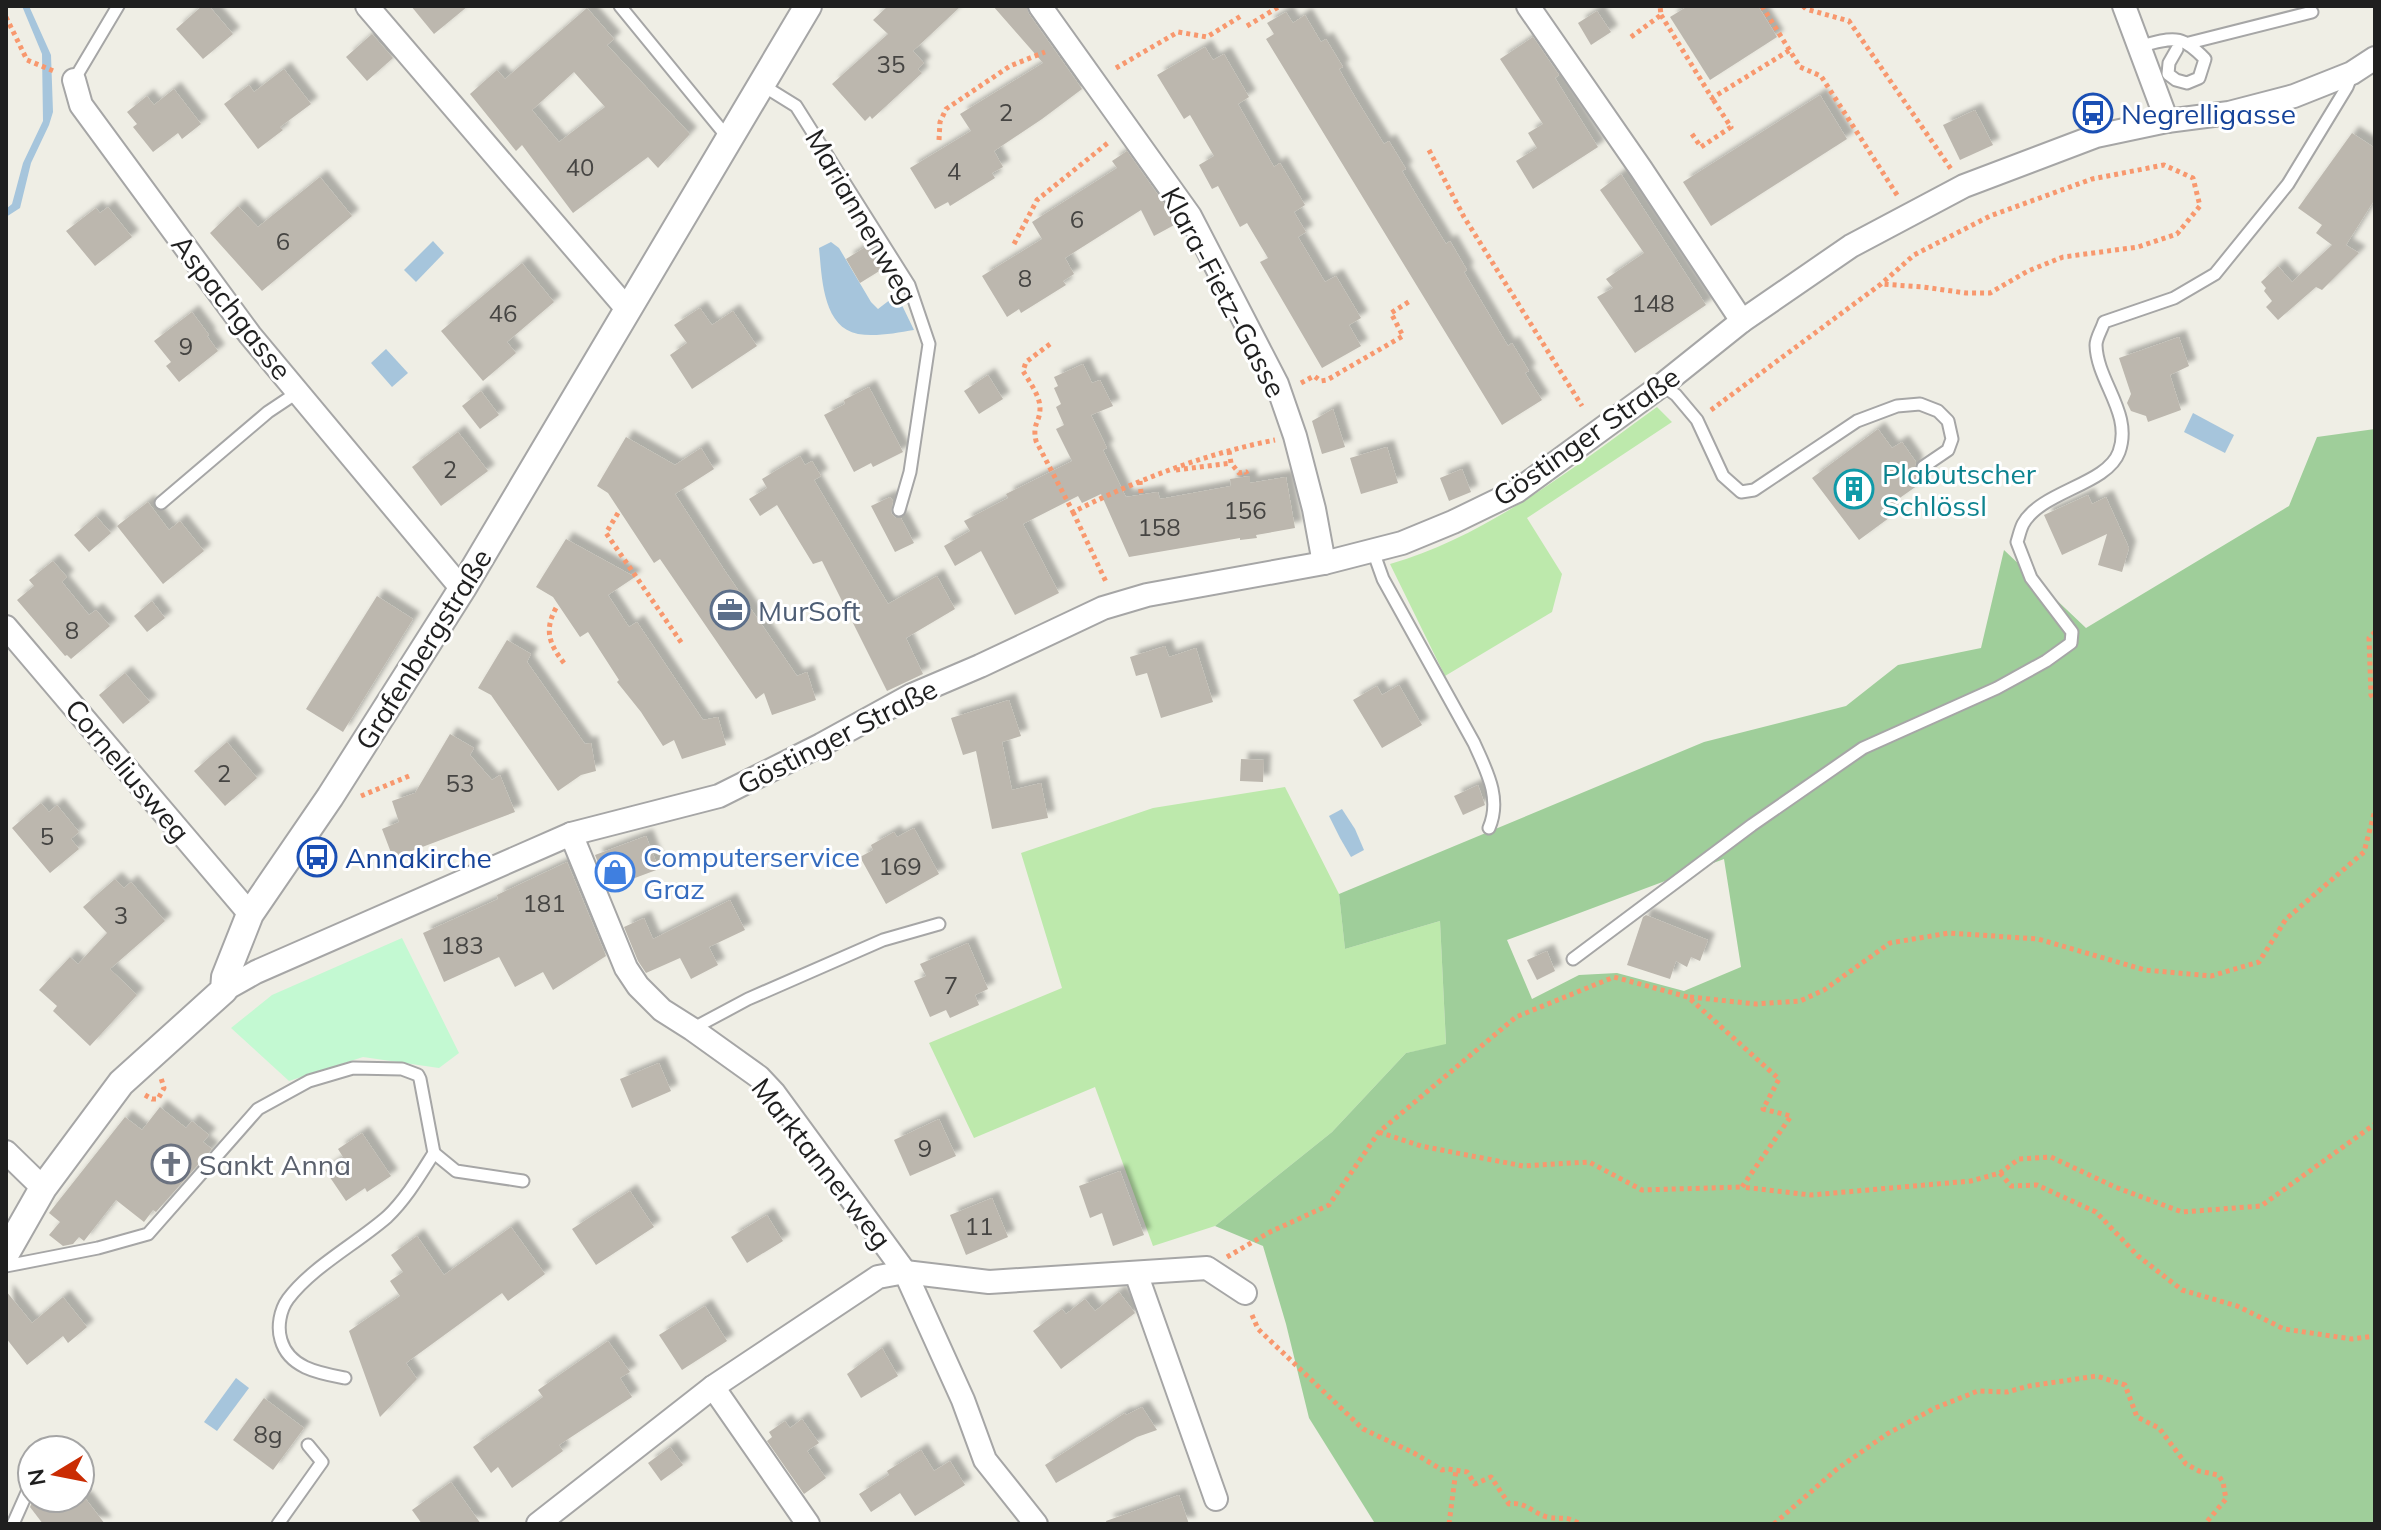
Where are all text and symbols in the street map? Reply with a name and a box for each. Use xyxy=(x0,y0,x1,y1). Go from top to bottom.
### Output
house number: 35 xyxy=(877,49,905,79)
bus stop icon: Negrelligasse xyxy=(2072,92,2114,134)
place label: Negrelligasse xyxy=(2121,96,2296,131)
house number: 2 xyxy=(999,97,1013,127)
street label: Mariannenweg xyxy=(798,123,926,309)
house number: 40 xyxy=(566,152,594,182)
house number: 4 xyxy=(947,156,961,186)
street label: Klara-Fietz-Gasse xyxy=(1154,181,1294,403)
house number: 6 xyxy=(1070,204,1084,234)
house number: 6 xyxy=(276,226,290,256)
street label: Aspachgasse xyxy=(164,227,300,387)
house number: 8 xyxy=(1018,263,1032,293)
house number: 148 xyxy=(1631,288,1675,318)
house number: 46 xyxy=(489,298,517,328)
house number: 9 xyxy=(179,331,193,361)
street label: Göstinger Straße xyxy=(1486,359,1686,513)
house number: 2 xyxy=(443,454,457,484)
place label: Plabutscher Schlössl xyxy=(1882,456,2037,523)
building icon: Plabutscher Schlössl xyxy=(1833,468,1875,510)
house number: 156 xyxy=(1223,495,1267,525)
house number: 158 xyxy=(1137,512,1181,542)
street label: Grafenbergstraße xyxy=(347,542,499,756)
office icon: MurSoft xyxy=(709,589,751,631)
place label: MurSoft xyxy=(758,593,860,628)
house number: 8 xyxy=(65,615,79,645)
street label: Göstinger Straße xyxy=(731,671,943,801)
street label: Corneliusweg xyxy=(58,692,198,848)
house number: 2 xyxy=(217,758,231,788)
house number: 53 xyxy=(446,768,474,798)
house number: 5 xyxy=(40,821,54,851)
bus stop icon: Annakirche xyxy=(296,836,338,878)
place label: Computerservice Graz xyxy=(643,839,860,906)
place label: Annakirche xyxy=(345,840,492,875)
shop icon: Computerservice Graz xyxy=(594,851,636,893)
house number: 169 xyxy=(878,851,922,881)
house number: 181 xyxy=(522,888,566,918)
house number: 3 xyxy=(114,900,128,930)
house number: 183 xyxy=(440,930,484,960)
house number: 7 xyxy=(944,970,958,1000)
street label: Marktannerweg xyxy=(744,1071,900,1255)
house number: 9 xyxy=(918,1133,932,1163)
church icon: Sankt Anna xyxy=(150,1143,192,1185)
place label: Sankt Anna xyxy=(199,1147,351,1182)
house number: 11 xyxy=(965,1211,993,1241)
house number: 8g xyxy=(254,1419,282,1449)
north arrow xyxy=(16,1434,96,1514)
text: N xyxy=(21,1467,52,1488)

